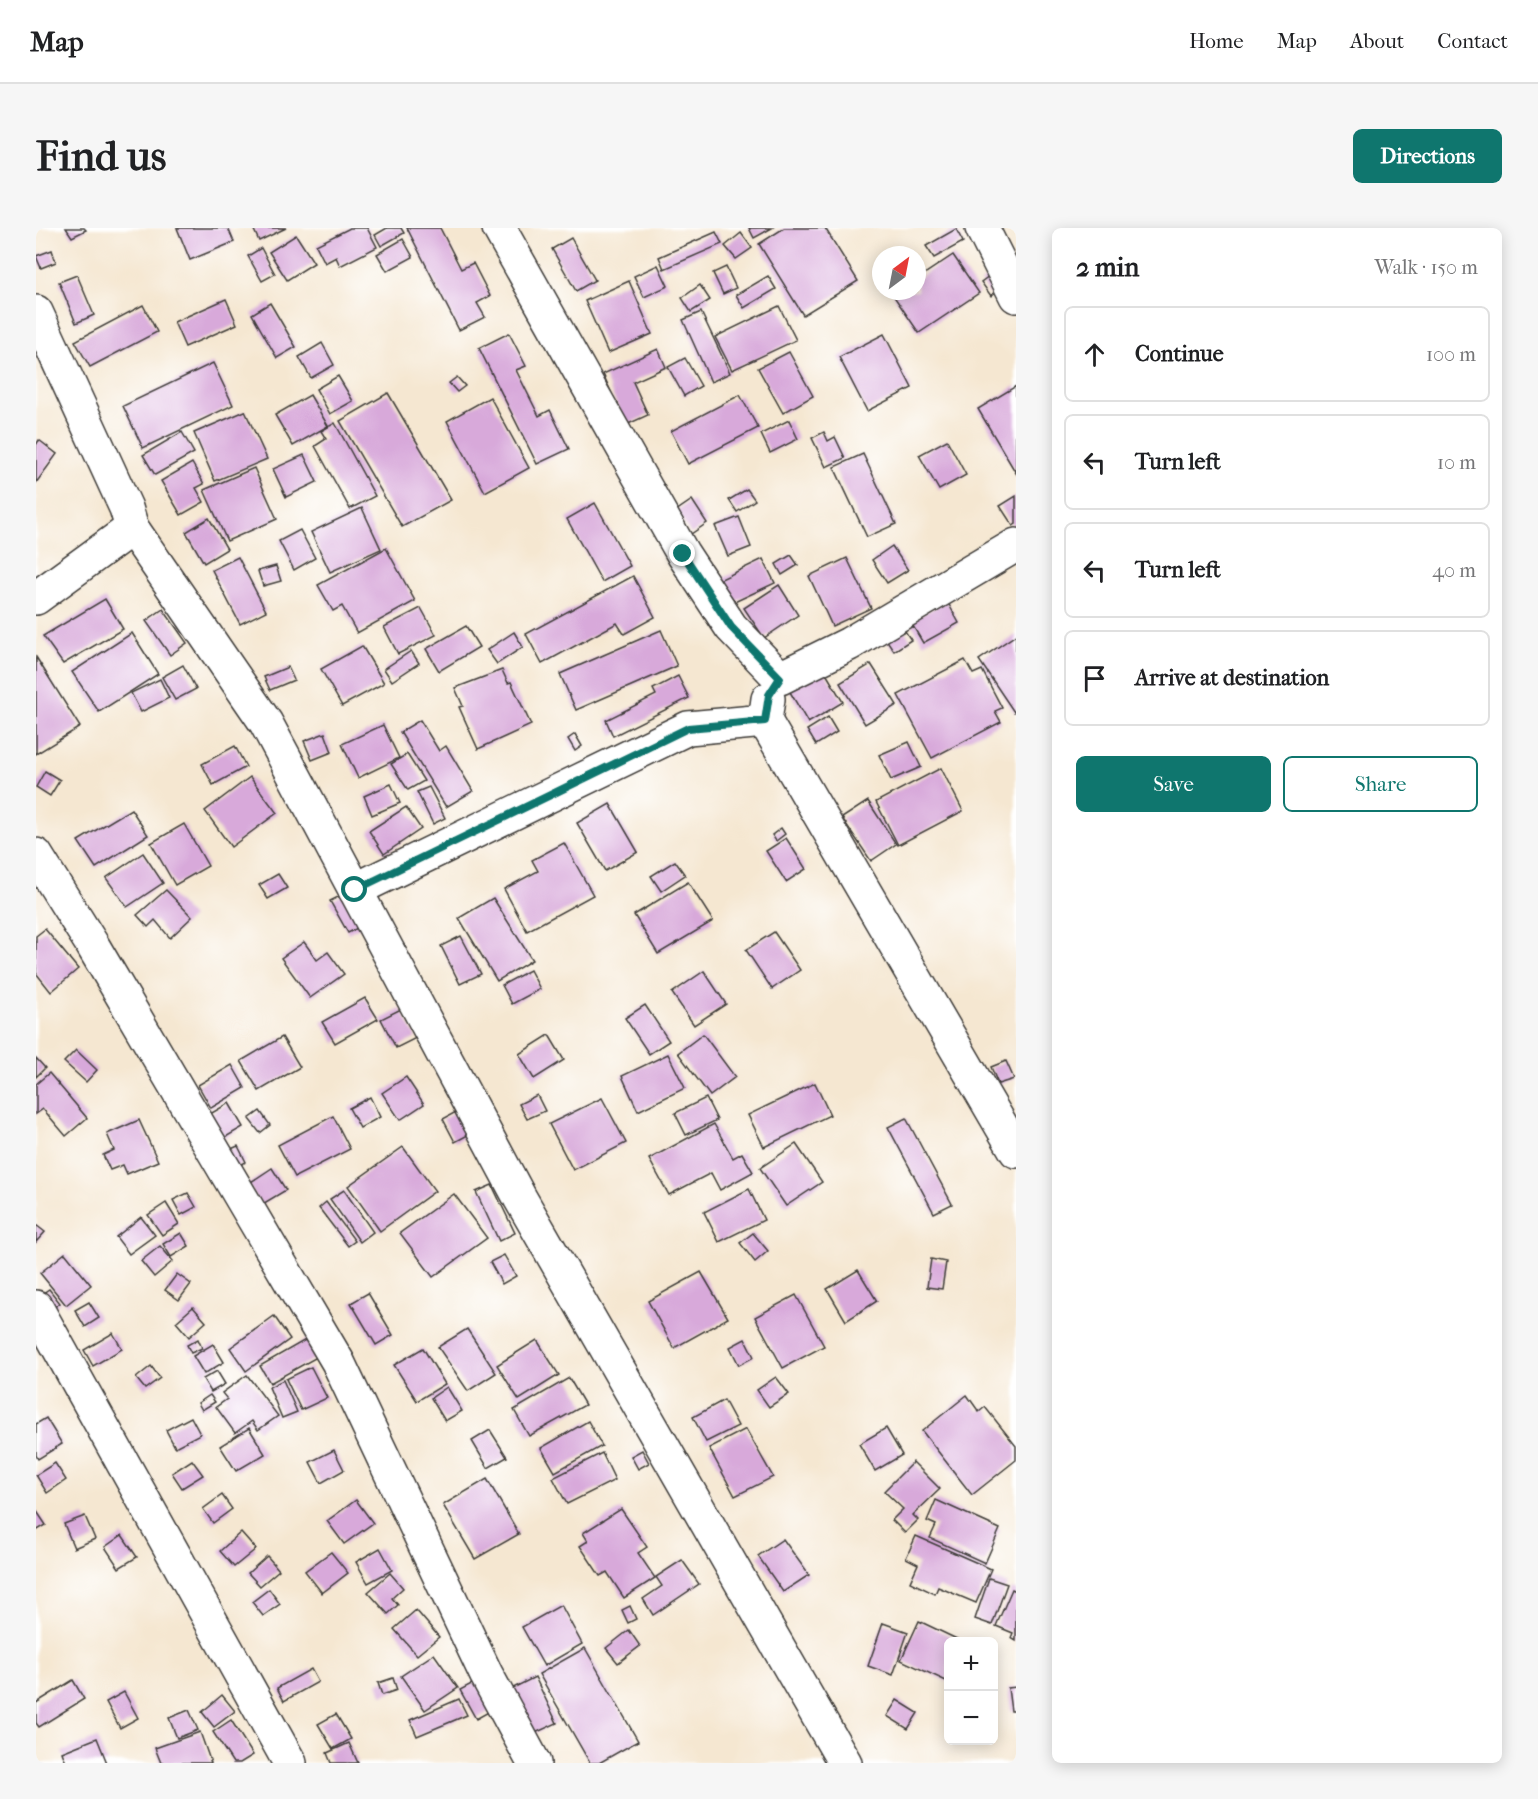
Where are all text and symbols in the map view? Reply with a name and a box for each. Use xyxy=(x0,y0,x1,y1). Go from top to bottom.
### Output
text: Map xyxy=(30,25,84,58)
text: Home xyxy=(1189,29,1244,53)
text: Map xyxy=(1277,29,1317,53)
text: About xyxy=(1350,29,1404,53)
text: Contact xyxy=(1437,29,1508,53)
button: Directions xyxy=(1353,129,1502,183)
text: Find us xyxy=(36,132,166,181)
north arrow xyxy=(872,246,926,300)
text: 2 min xyxy=(1076,252,1139,283)
text: Walk · 150 m xyxy=(1374,256,1478,279)
icon: ahead xyxy=(1078,338,1111,371)
text: Continue xyxy=(1135,341,1224,367)
text: 100 m xyxy=(1426,343,1476,366)
icon: left xyxy=(1078,446,1111,479)
text: Turn left xyxy=(1135,449,1221,475)
text: 10 m xyxy=(1437,451,1476,474)
route end xyxy=(669,540,695,566)
icon: left xyxy=(1078,554,1111,587)
text: Turn left xyxy=(1135,557,1221,583)
text: 40 m xyxy=(1432,559,1476,582)
icon: arrive xyxy=(1078,662,1111,695)
text: Arrive at destination xyxy=(1135,665,1329,691)
button: Save xyxy=(1076,756,1271,812)
button: Share xyxy=(1283,756,1478,812)
route start xyxy=(341,876,367,902)
map controls xyxy=(944,1637,998,1745)
button: + xyxy=(944,1637,998,1691)
button: − xyxy=(944,1691,998,1745)

